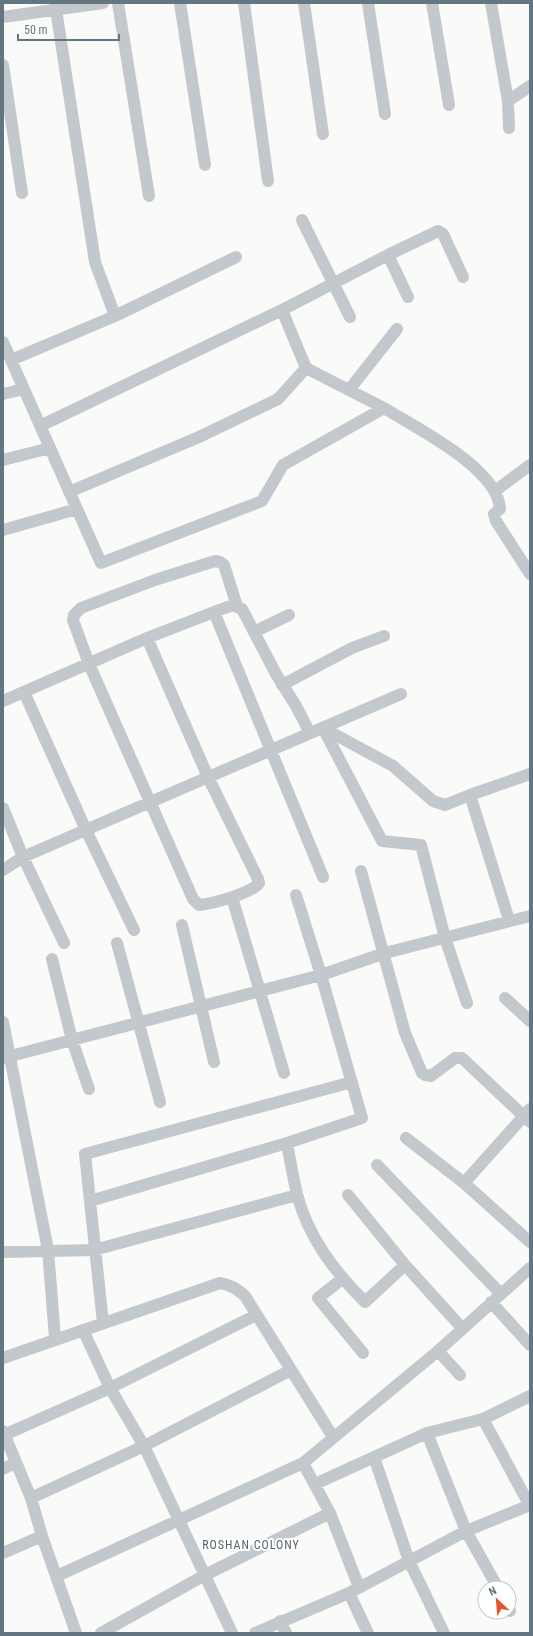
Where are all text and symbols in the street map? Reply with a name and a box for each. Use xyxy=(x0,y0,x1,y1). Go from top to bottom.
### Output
scale bar xyxy=(18,16,119,42)
text: 50 m xyxy=(24,23,48,37)
district label: ROSHAN COLONY xyxy=(202,1538,300,1552)
north arrow xyxy=(477,1580,517,1620)
text: N xyxy=(487,1584,499,1599)

